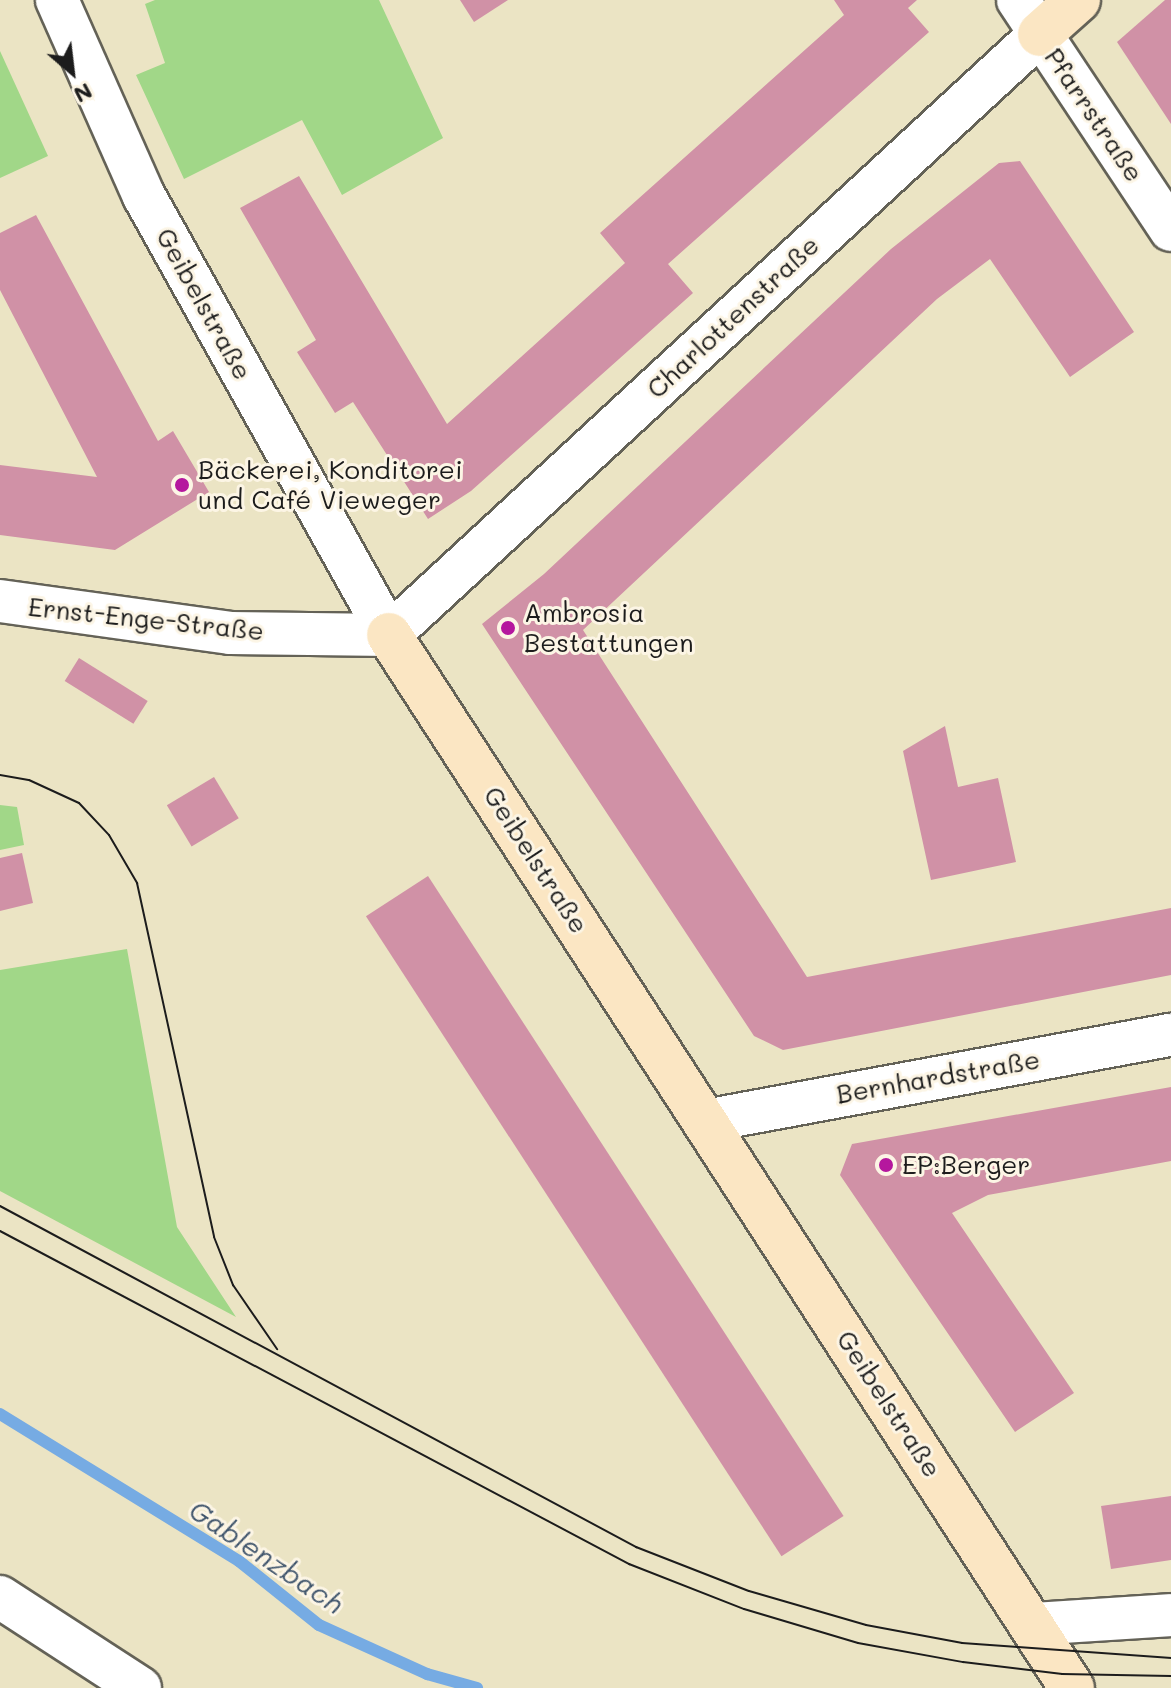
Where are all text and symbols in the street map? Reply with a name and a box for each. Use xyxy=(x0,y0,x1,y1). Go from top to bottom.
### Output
north arrow xyxy=(32,32,112,112)
street label: Pfarrstraße xyxy=(1038,42,1150,188)
text: N xyxy=(69,77,98,110)
street label: Geibelstraße xyxy=(150,223,258,385)
street label: Charlottenstraße xyxy=(641,229,825,405)
place label: Bäckerei, Konditorei und Café Vieweger xyxy=(198,454,463,516)
marker: Bäckerei, Konditorei und Café Vieweger xyxy=(173,476,191,494)
street label: Ernst-Enge-Straße xyxy=(27,591,265,647)
place label: Ambrosia Bestattungen xyxy=(524,597,694,658)
marker: Ambrosia Bestattungen xyxy=(499,619,517,637)
street label: Geibelstraße xyxy=(477,781,595,939)
street label: Bernhardstraße xyxy=(834,1044,1042,1110)
place label: EP:Berger xyxy=(902,1149,1030,1181)
marker: EP:Berger xyxy=(877,1156,895,1174)
street label: Geibelstraße xyxy=(830,1325,948,1483)
water label: Gablenzbach xyxy=(183,1492,351,1620)

